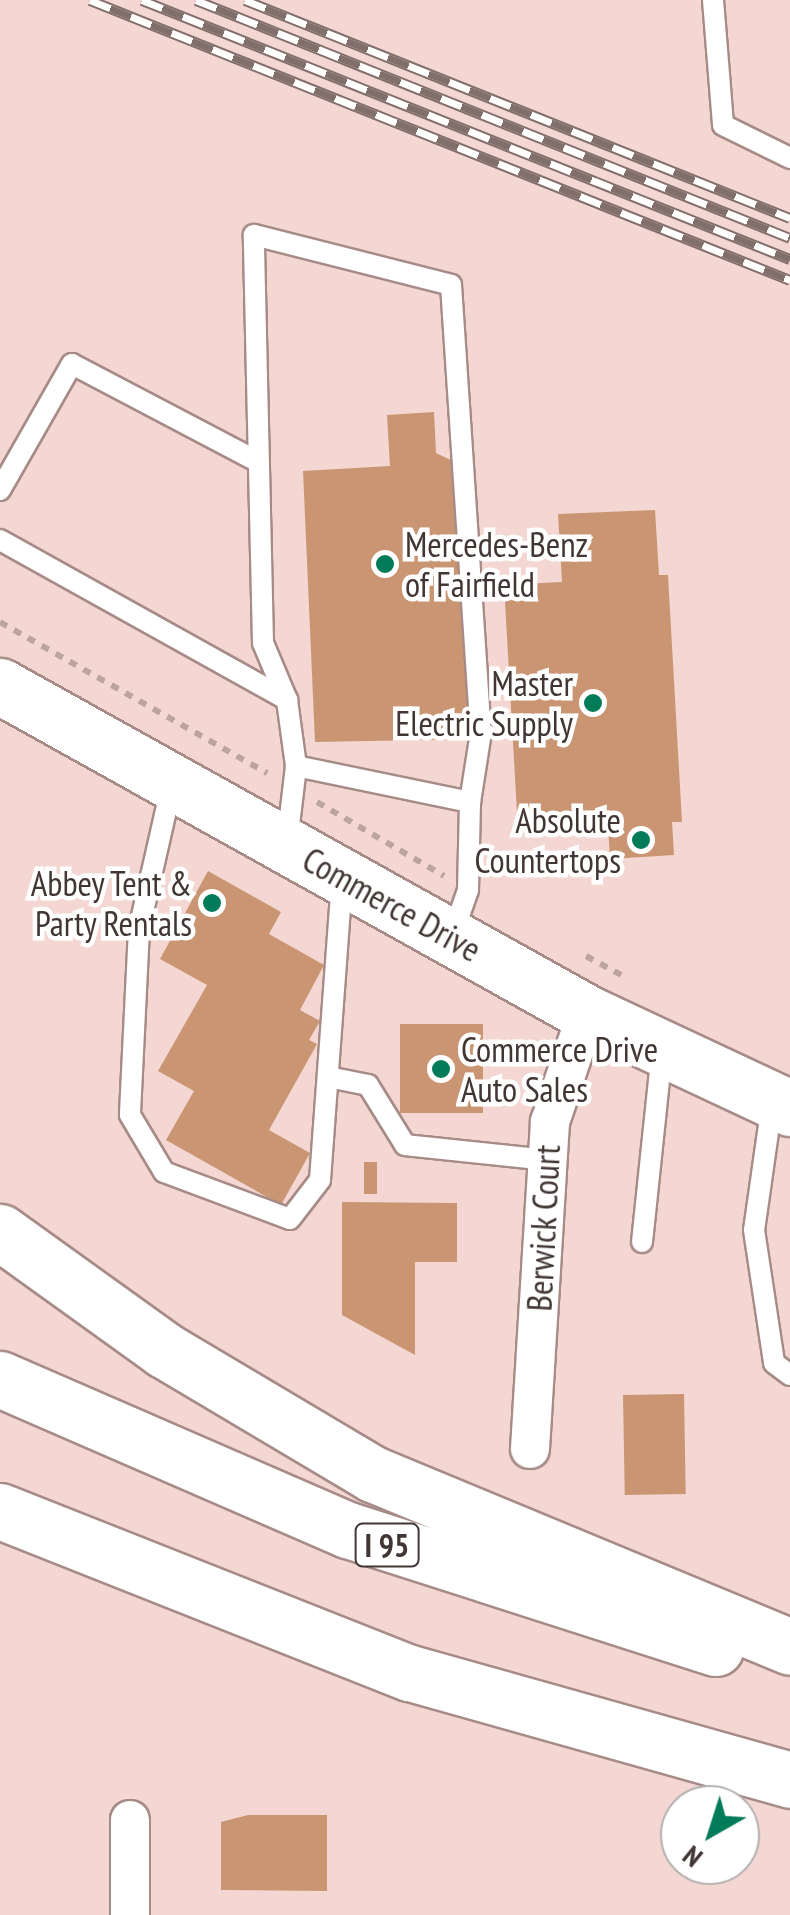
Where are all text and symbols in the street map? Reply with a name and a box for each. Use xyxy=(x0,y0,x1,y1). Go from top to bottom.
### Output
place label: Mercedes-Benz of Fairfield xyxy=(405,523,588,605)
marker: Mercedes-Benz of Fairfield xyxy=(374,553,396,575)
place label: Master Electric Supply xyxy=(395,662,573,744)
marker: Master Electric Supply xyxy=(582,692,604,714)
place label: Absolute Countertops xyxy=(475,799,621,881)
marker: Absolute Countertops xyxy=(630,829,652,851)
street label: Commerce Drive xyxy=(296,838,488,970)
place label: Abbey Tent & Party Rentals xyxy=(29,862,192,944)
marker: Abbey Tent & Party Rentals xyxy=(201,892,223,914)
place label: Commerce Drive Auto Sales xyxy=(461,1028,658,1110)
marker: Commerce Drive Auto Sales xyxy=(430,1058,452,1080)
street label: Berwick Court xyxy=(518,1143,568,1313)
road number: I 95 xyxy=(354,1518,420,1572)
north arrow xyxy=(660,1785,760,1885)
text: N xyxy=(675,1838,710,1876)

